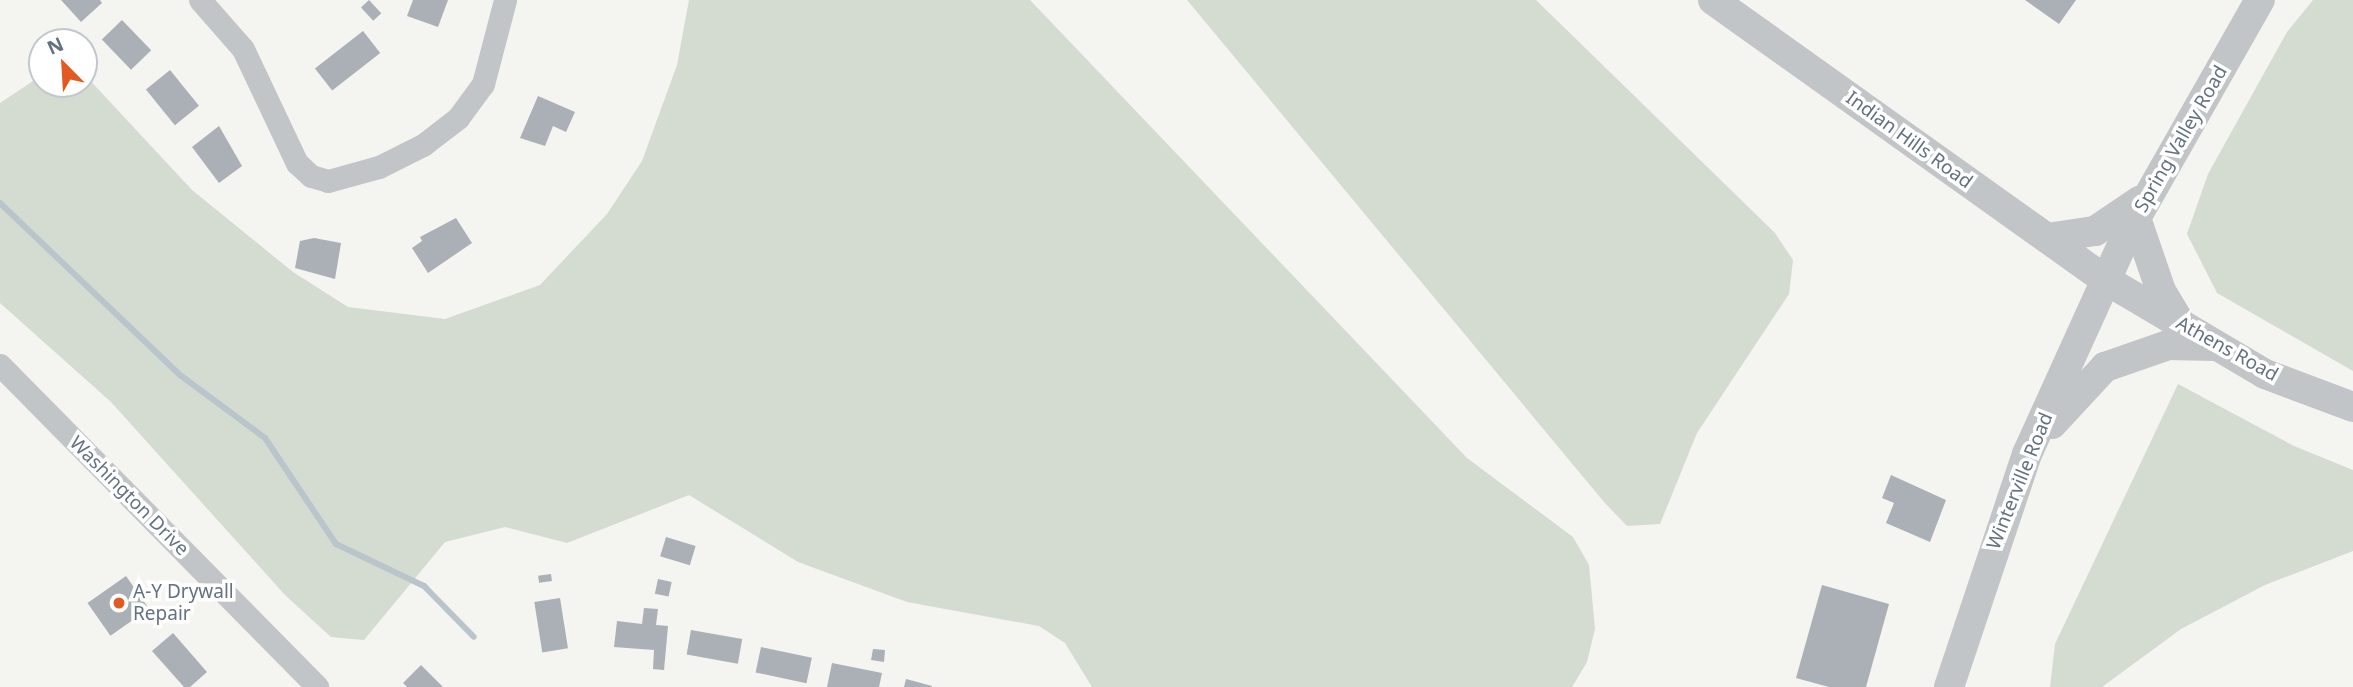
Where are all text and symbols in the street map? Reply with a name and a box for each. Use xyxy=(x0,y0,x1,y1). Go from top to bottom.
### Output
north arrow xyxy=(28,28,98,98)
text: N xyxy=(43,31,68,61)
street label: Spring Valley Road xyxy=(2130,62,2232,216)
street label: Indian Hills Road xyxy=(1841,87,1977,193)
street label: Athens Road xyxy=(2172,312,2282,386)
street label: Winterville Road xyxy=(1982,409,2058,553)
street label: Washington Drive xyxy=(65,432,193,560)
place label: A-Y Drywall Repair xyxy=(133,581,234,625)
marker: A-Y Drywall Repair xyxy=(111,595,127,611)

